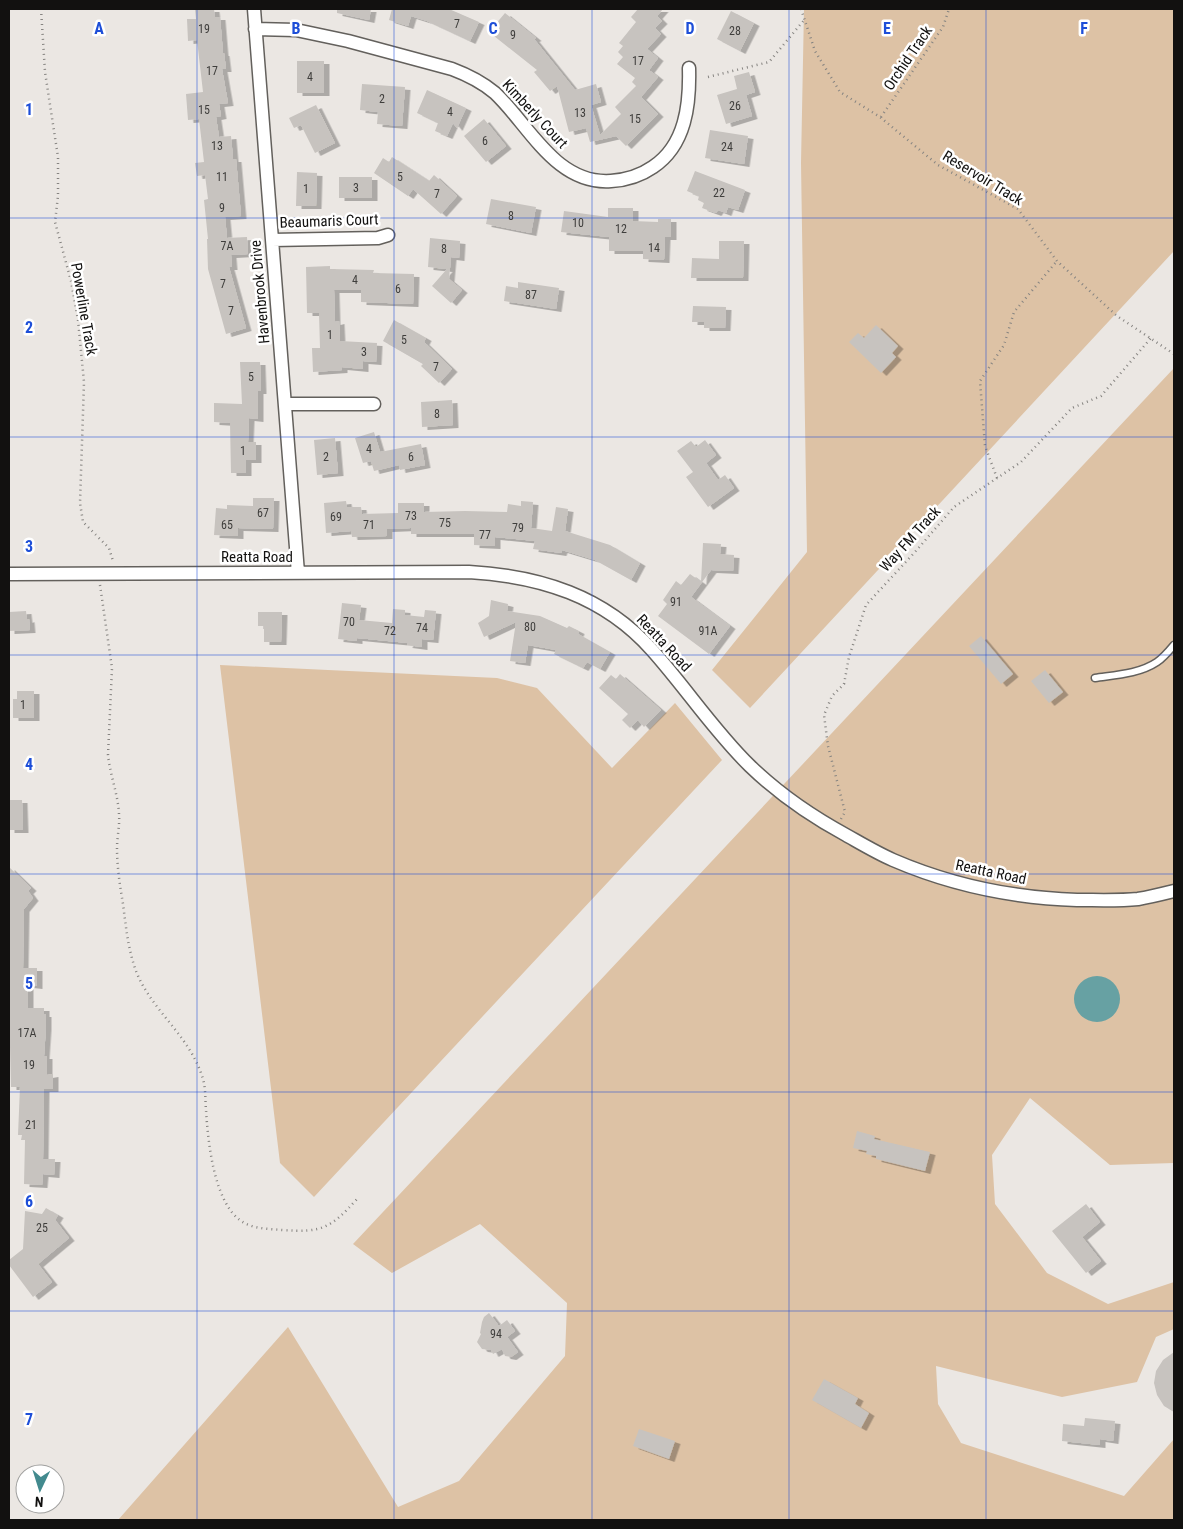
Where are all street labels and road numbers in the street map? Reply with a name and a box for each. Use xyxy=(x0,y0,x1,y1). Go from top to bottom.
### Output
street label: Orchid Track xyxy=(880,22,936,94)
street label: Kimberly Court xyxy=(499,76,571,152)
street label: Reservoir Track xyxy=(939,147,1027,209)
street label: Beaumaris Court xyxy=(279,210,379,232)
street label: Havenbrook Drive xyxy=(247,239,273,345)
street label: Powerline Track xyxy=(67,261,101,357)
street label: Way FM Track xyxy=(876,502,944,576)
street label: Reatta Road xyxy=(221,548,293,566)
street label: Reatta Road xyxy=(633,611,695,675)
street label: Reatta Road xyxy=(954,856,1028,888)

